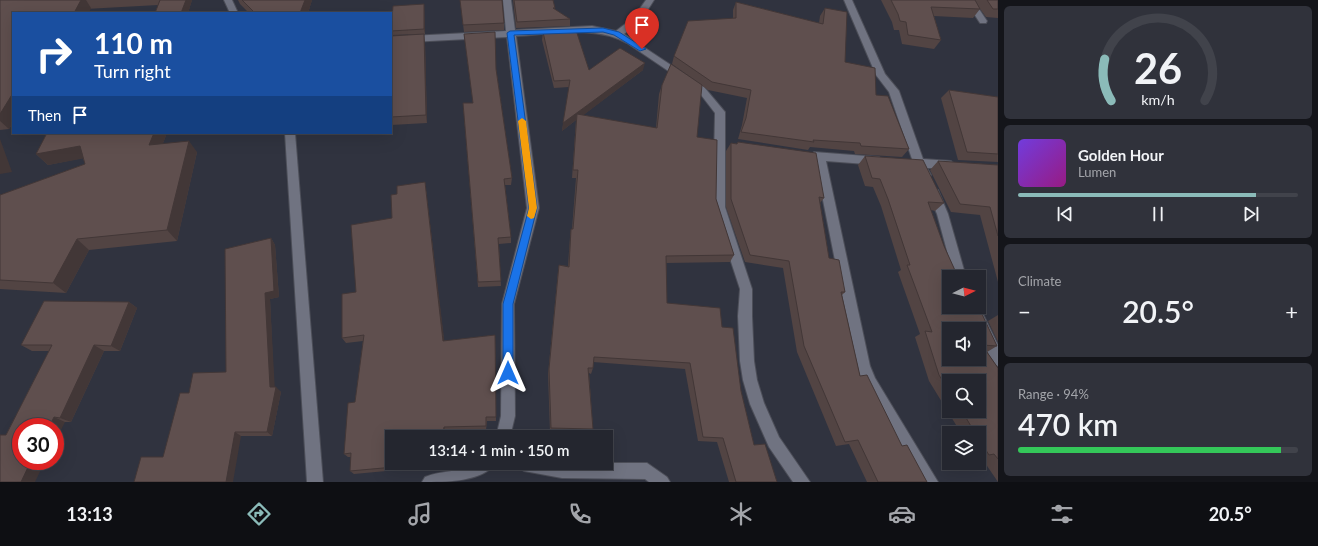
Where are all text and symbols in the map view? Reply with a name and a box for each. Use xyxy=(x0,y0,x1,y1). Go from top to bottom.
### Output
pin xyxy=(625,8,659,49)
icon: arrive xyxy=(631,14,653,36)
text: 110 m xyxy=(94,26,173,60)
icon: right xyxy=(28,28,80,80)
text: 26 xyxy=(1134,42,1182,92)
text: Turn right xyxy=(94,60,171,82)
text: km/h xyxy=(1141,90,1175,107)
icon: arrive xyxy=(69,104,91,126)
text: Then xyxy=(28,106,61,124)
text: Golden Hour xyxy=(1078,146,1164,164)
text: Lumen xyxy=(1078,164,1116,180)
icon: previous xyxy=(1054,203,1076,225)
icon: pause xyxy=(1147,203,1169,225)
icon: next xyxy=(1240,203,1262,225)
north arrow xyxy=(942,270,986,314)
map controls xyxy=(942,270,986,470)
text: Climate xyxy=(1018,273,1061,289)
text: 20.5° xyxy=(1122,293,1194,329)
text: − xyxy=(1018,298,1031,325)
text: + xyxy=(1285,298,1298,325)
button: sound xyxy=(942,322,986,366)
position arrow xyxy=(487,352,529,394)
button: search xyxy=(942,374,986,418)
text: Range · 94% xyxy=(1018,386,1089,402)
text: 470 km xyxy=(1018,406,1118,442)
speed limit sign: 30 xyxy=(12,418,64,470)
button: layers xyxy=(942,426,986,470)
text: 13:14 · 1 min · 150 m xyxy=(429,441,569,459)
icon: directions xyxy=(245,500,273,528)
icon: music xyxy=(406,500,434,528)
icon: phone xyxy=(566,500,594,528)
icon: climate xyxy=(727,500,755,528)
icon: car xyxy=(888,500,916,528)
icon: filters xyxy=(1048,500,1076,528)
text: 13:13 xyxy=(66,503,113,525)
text: 20.5° xyxy=(1209,503,1252,525)

